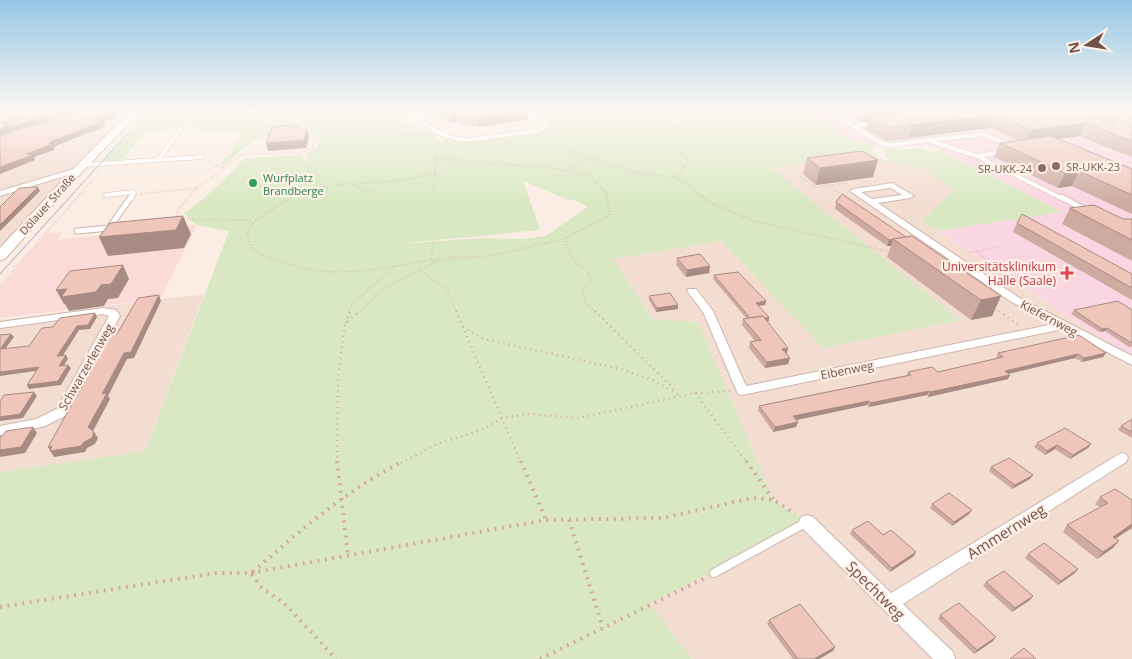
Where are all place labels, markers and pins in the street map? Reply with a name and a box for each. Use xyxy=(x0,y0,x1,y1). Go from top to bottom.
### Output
place label: SR-UKK-23 xyxy=(1066,159,1120,174)
marker: SR-UKK-23 xyxy=(1050,160,1062,172)
place label: SR-UKK-24 xyxy=(978,161,1033,176)
marker: SR-UKK-24 xyxy=(1036,162,1048,174)
place label: Wurfplatz Brandberge xyxy=(263,170,324,198)
marker: Wurfplatz Brandberge xyxy=(247,177,259,189)
place label: Universitätsklinikum Halle (Saale) xyxy=(942,258,1056,289)
marker: Universitätsklinikum Halle (Saale) xyxy=(1060,266,1074,280)

